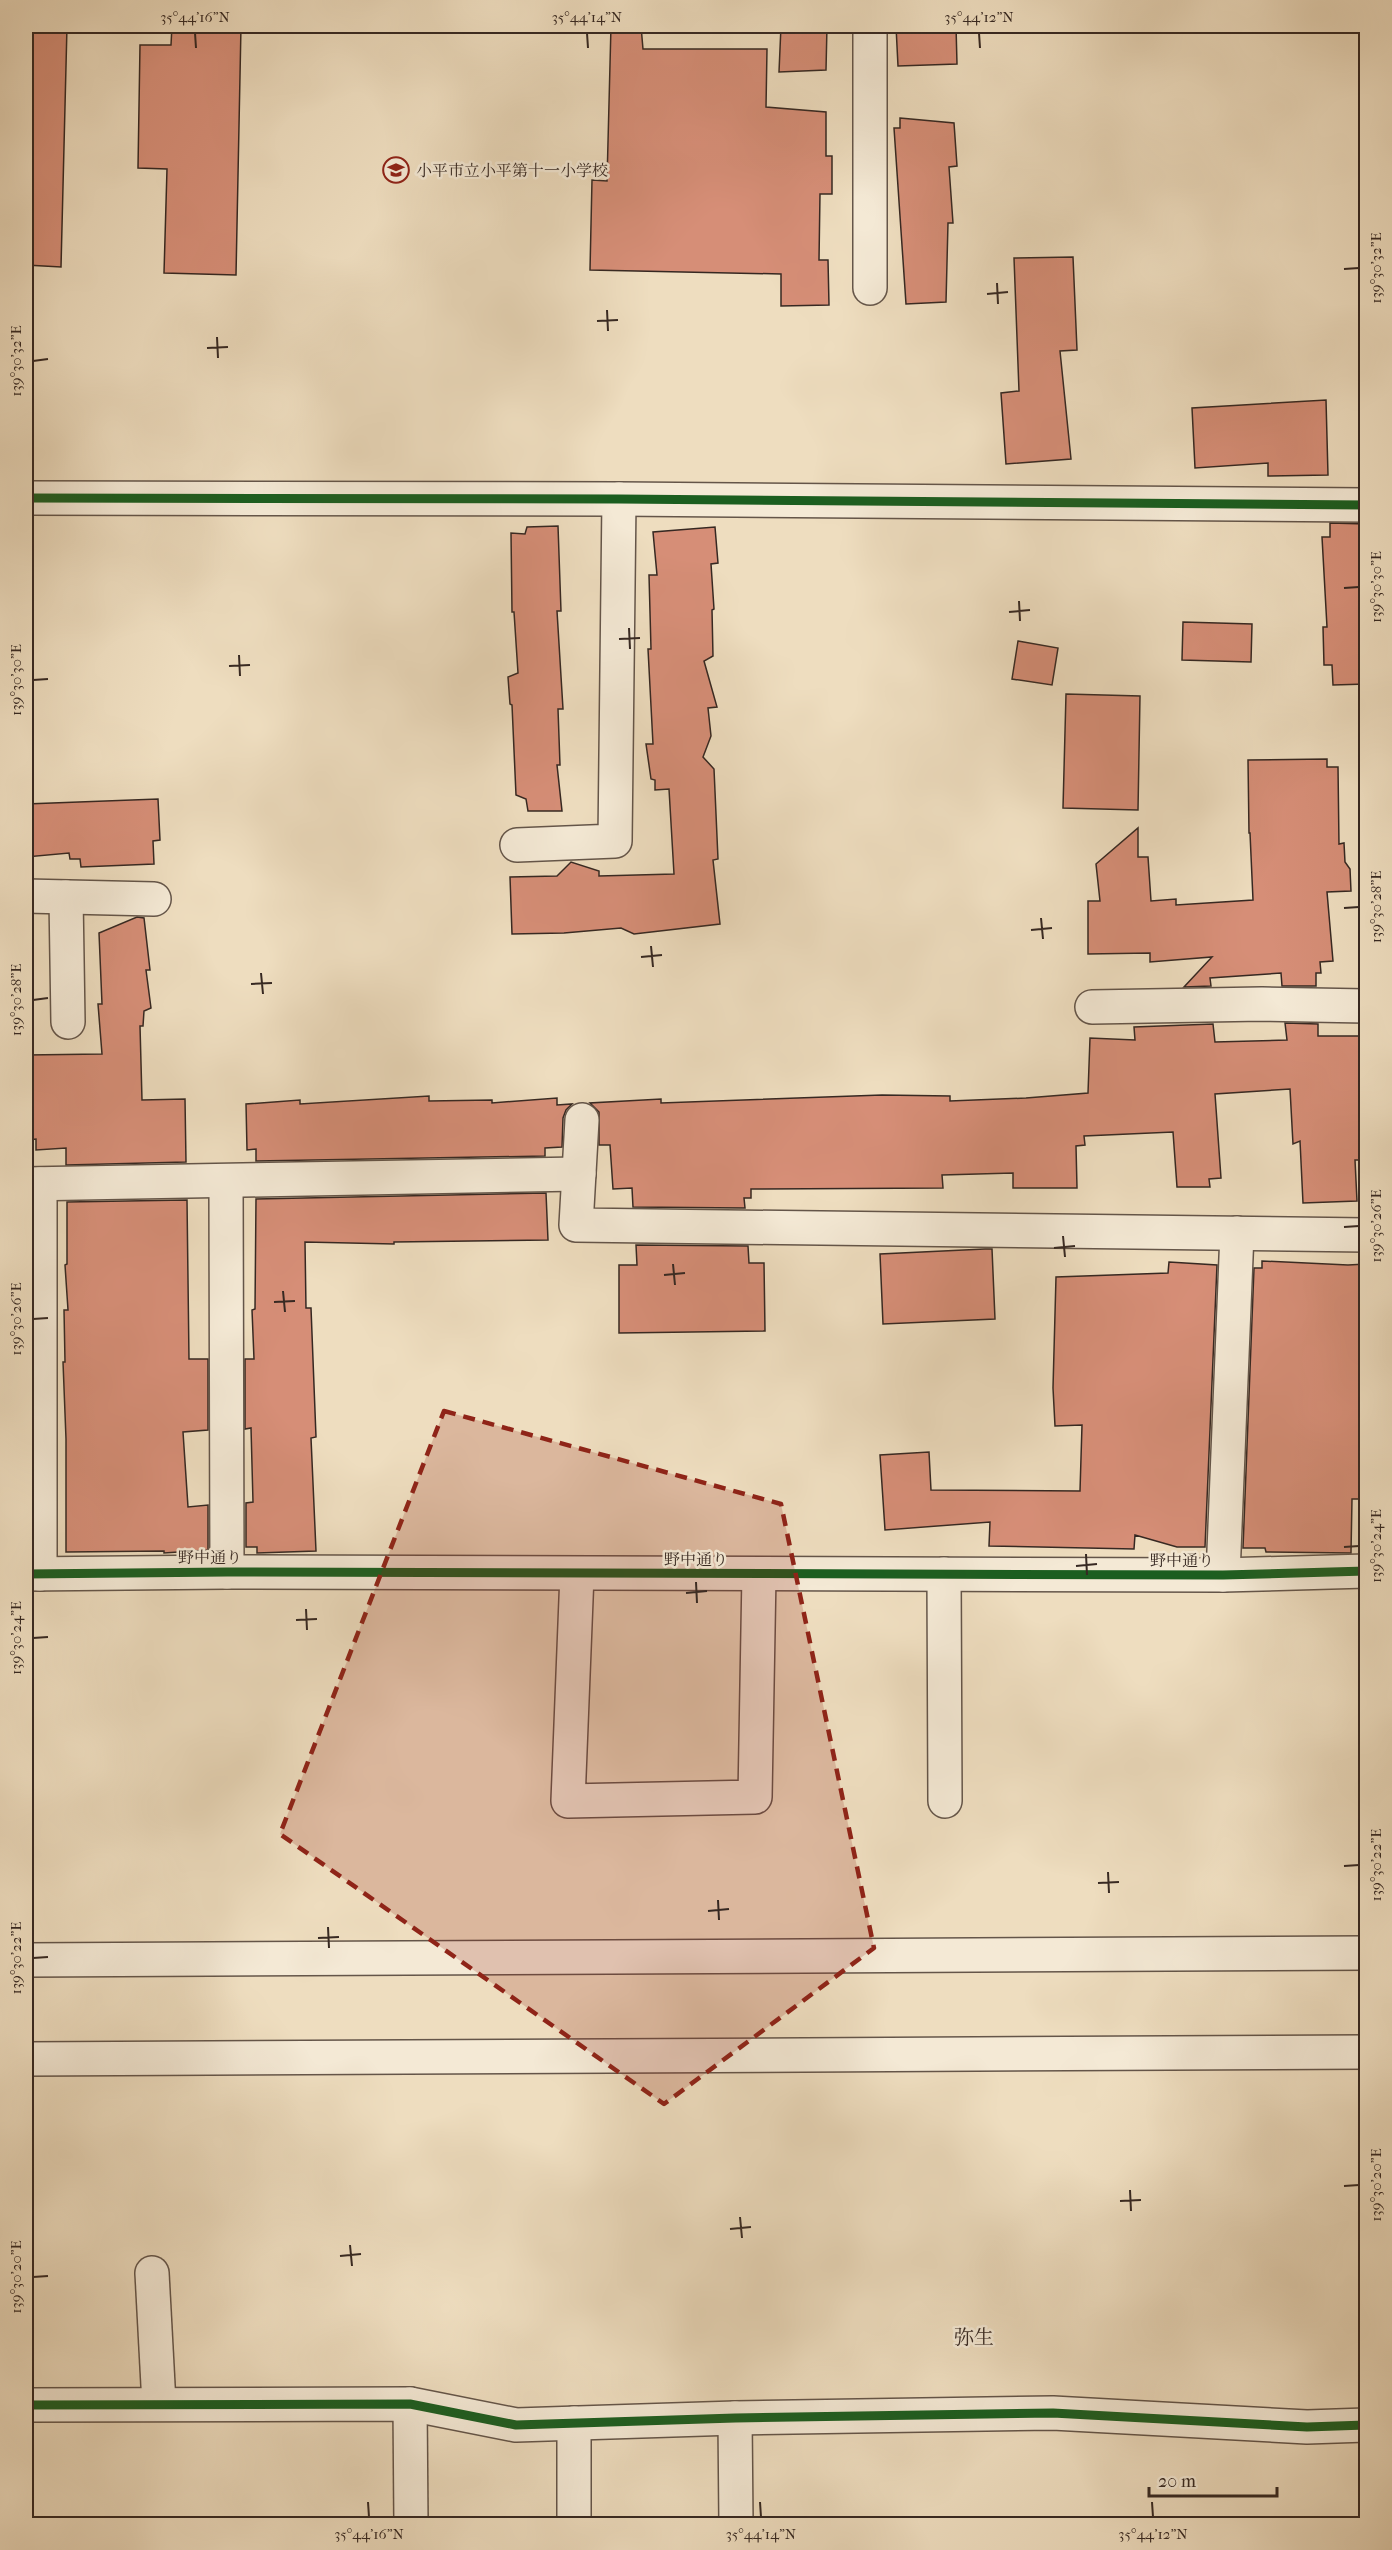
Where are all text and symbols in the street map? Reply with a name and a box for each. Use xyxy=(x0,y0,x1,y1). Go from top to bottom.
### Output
text: 35°44'16"N xyxy=(160,8,230,26)
text: 35°44'14"N xyxy=(552,8,623,26)
text: 35°44'12"N xyxy=(944,8,1014,26)
school or university icon: 小平市立小平第十一小学校 xyxy=(381,155,411,185)
place label: 小平市立小平第十一小学校 xyxy=(416,161,608,180)
text: 139°30'32"E xyxy=(1367,232,1385,304)
text: 139°30'32"E xyxy=(7,325,25,397)
text: 139°30'30"E xyxy=(1367,551,1385,623)
text: 139°30'30"E xyxy=(7,644,25,716)
text: 139°30'28"E xyxy=(1367,871,1385,943)
text: 139°30'28"E xyxy=(7,964,25,1036)
text: 139°30'26"E xyxy=(1367,1189,1385,1263)
text: 139°30'26"E xyxy=(7,1282,25,1356)
text: 139°30'24"E xyxy=(1367,1509,1385,1583)
street label: 野中通り xyxy=(178,1548,242,1567)
street label: 野中通り xyxy=(664,1550,728,1569)
street label: 野中通り xyxy=(1150,1551,1214,1570)
text: 139°30'24"E xyxy=(7,1601,25,1675)
text: 139°30'22"E xyxy=(1367,1829,1385,1901)
text: 139°30'22"E xyxy=(7,1922,25,1994)
text: 139°30'20"E xyxy=(1367,2148,1385,2222)
text: 139°30'20"E xyxy=(7,2240,25,2314)
district label: 弥生 xyxy=(954,2326,994,2349)
scale bar xyxy=(1149,2460,1276,2498)
text: 20 m xyxy=(1158,2471,1196,2492)
text: 35°44'16"N xyxy=(334,2525,404,2543)
text: 35°44'14"N xyxy=(726,2525,797,2543)
text: 35°44'12"N xyxy=(1118,2525,1188,2543)

